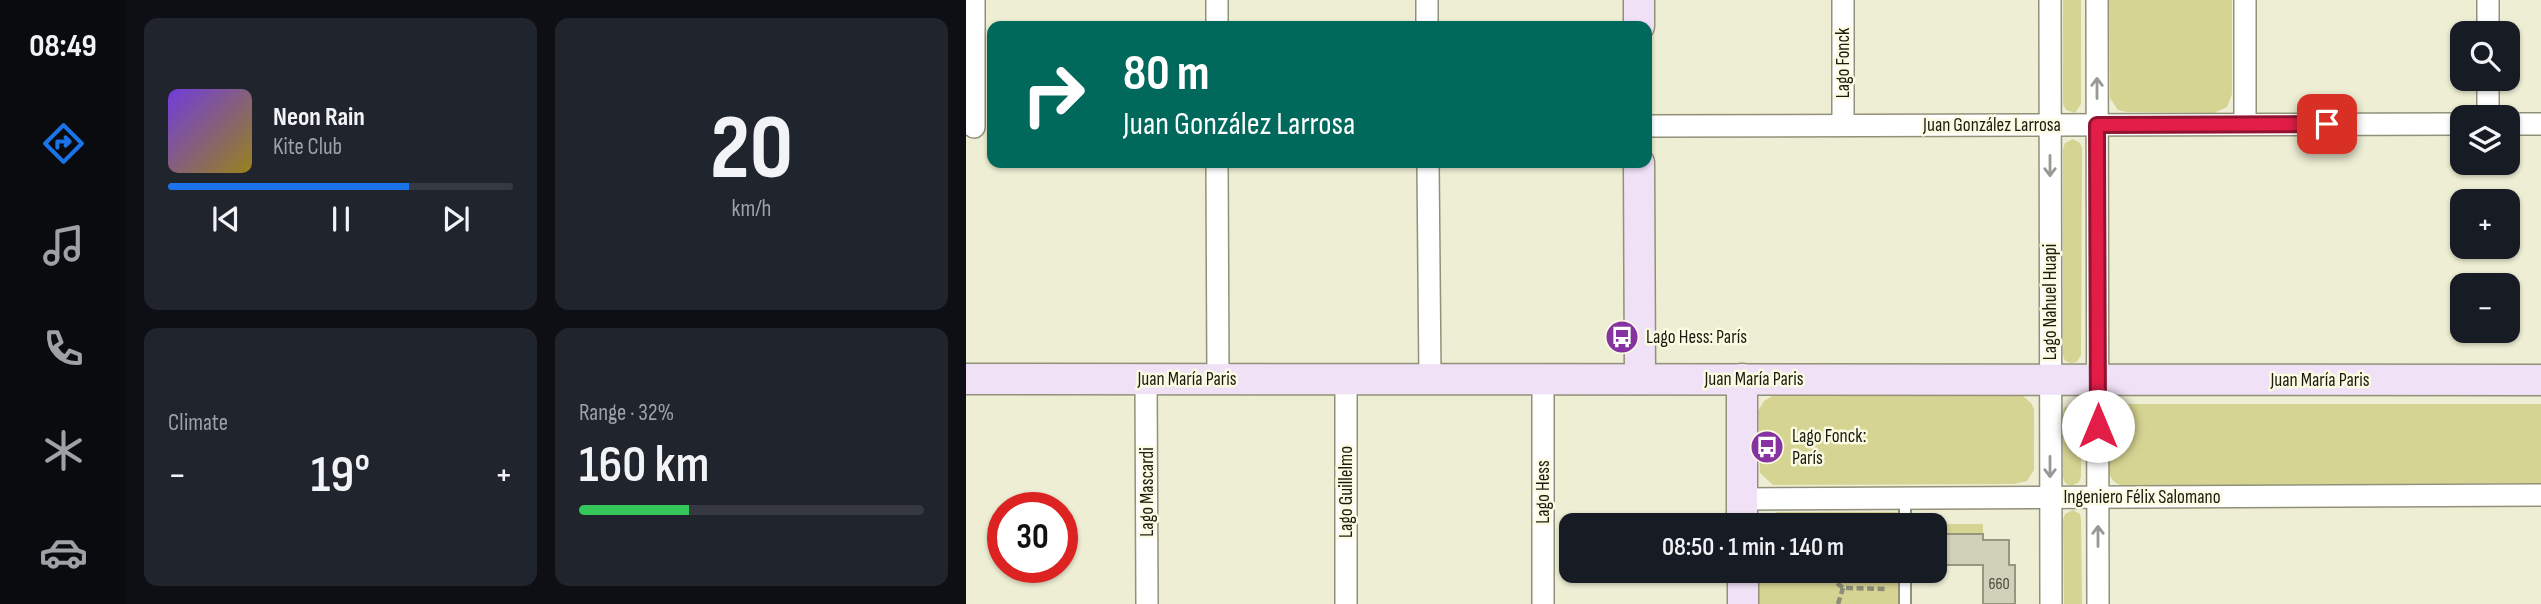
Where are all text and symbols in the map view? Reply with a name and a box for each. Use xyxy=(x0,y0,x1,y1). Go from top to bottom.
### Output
map controls xyxy=(2450,21,2520,343)
button: search xyxy=(2450,21,2520,91)
text: 08:49 xyxy=(29,27,97,66)
street label: Lago Fonck xyxy=(1832,27,1855,98)
text: 80 m xyxy=(1123,45,1210,104)
icon: right xyxy=(1008,49,1099,140)
one-way arrow xyxy=(2090,77,2104,100)
pin xyxy=(2297,94,2357,154)
text: 20 xyxy=(710,95,793,204)
text: Neon Rain xyxy=(273,102,365,133)
text: Juan González Larrosa xyxy=(1123,105,1355,144)
icon: arrive xyxy=(2308,105,2346,143)
button: layers xyxy=(2450,105,2520,175)
street label: Juan González Larrosa xyxy=(1922,114,2061,137)
icon: directions xyxy=(39,119,88,168)
text: Kite Club xyxy=(273,133,342,161)
one-way arrow xyxy=(2043,154,2057,177)
button: + xyxy=(2450,189,2520,259)
text: km/h xyxy=(732,195,771,223)
icon: previous xyxy=(207,200,245,238)
icon: pause xyxy=(322,200,360,238)
icon: next xyxy=(437,200,475,238)
icon: music xyxy=(39,221,88,270)
street label: Lago Nahuel Huapi xyxy=(2039,244,2062,360)
button: − xyxy=(2450,273,2520,343)
bus stop icon: Lago Hess: París xyxy=(1603,318,1641,356)
icon: phone xyxy=(39,324,88,373)
place label: Lago Hess: París xyxy=(1646,326,1747,349)
street label: Juan María Paris xyxy=(1136,368,1237,391)
street label: Juan María Paris xyxy=(1703,368,1804,391)
street label: Juan María Paris xyxy=(2269,369,2370,392)
position arrow xyxy=(2061,389,2135,463)
text: Range · 32% xyxy=(579,399,674,427)
text: Climate xyxy=(168,409,228,437)
place label: Lago Fonck: París xyxy=(1792,425,1866,470)
icon: climate xyxy=(39,426,88,475)
bus stop icon: Lago Fonck: París xyxy=(1748,428,1786,466)
text: 160 km xyxy=(579,434,710,497)
text: 19° xyxy=(311,444,370,507)
street label: Lago Guillelmo xyxy=(1335,446,1358,538)
street label: Lago Mascardi xyxy=(1136,447,1159,537)
text: − xyxy=(168,453,187,498)
text: + xyxy=(494,453,513,498)
one-way arrow xyxy=(2044,455,2057,478)
street label: Lago Hess xyxy=(1532,460,1555,524)
street label: Ingeniero Félix Salomano xyxy=(2063,486,2221,509)
speed limit sign: 30 xyxy=(987,492,1078,583)
one-way arrow xyxy=(2091,525,2105,548)
icon: car xyxy=(39,528,88,577)
text: 08:50 · 1 min · 140 m xyxy=(1662,532,1844,563)
house number: 660 xyxy=(1988,575,2010,594)

